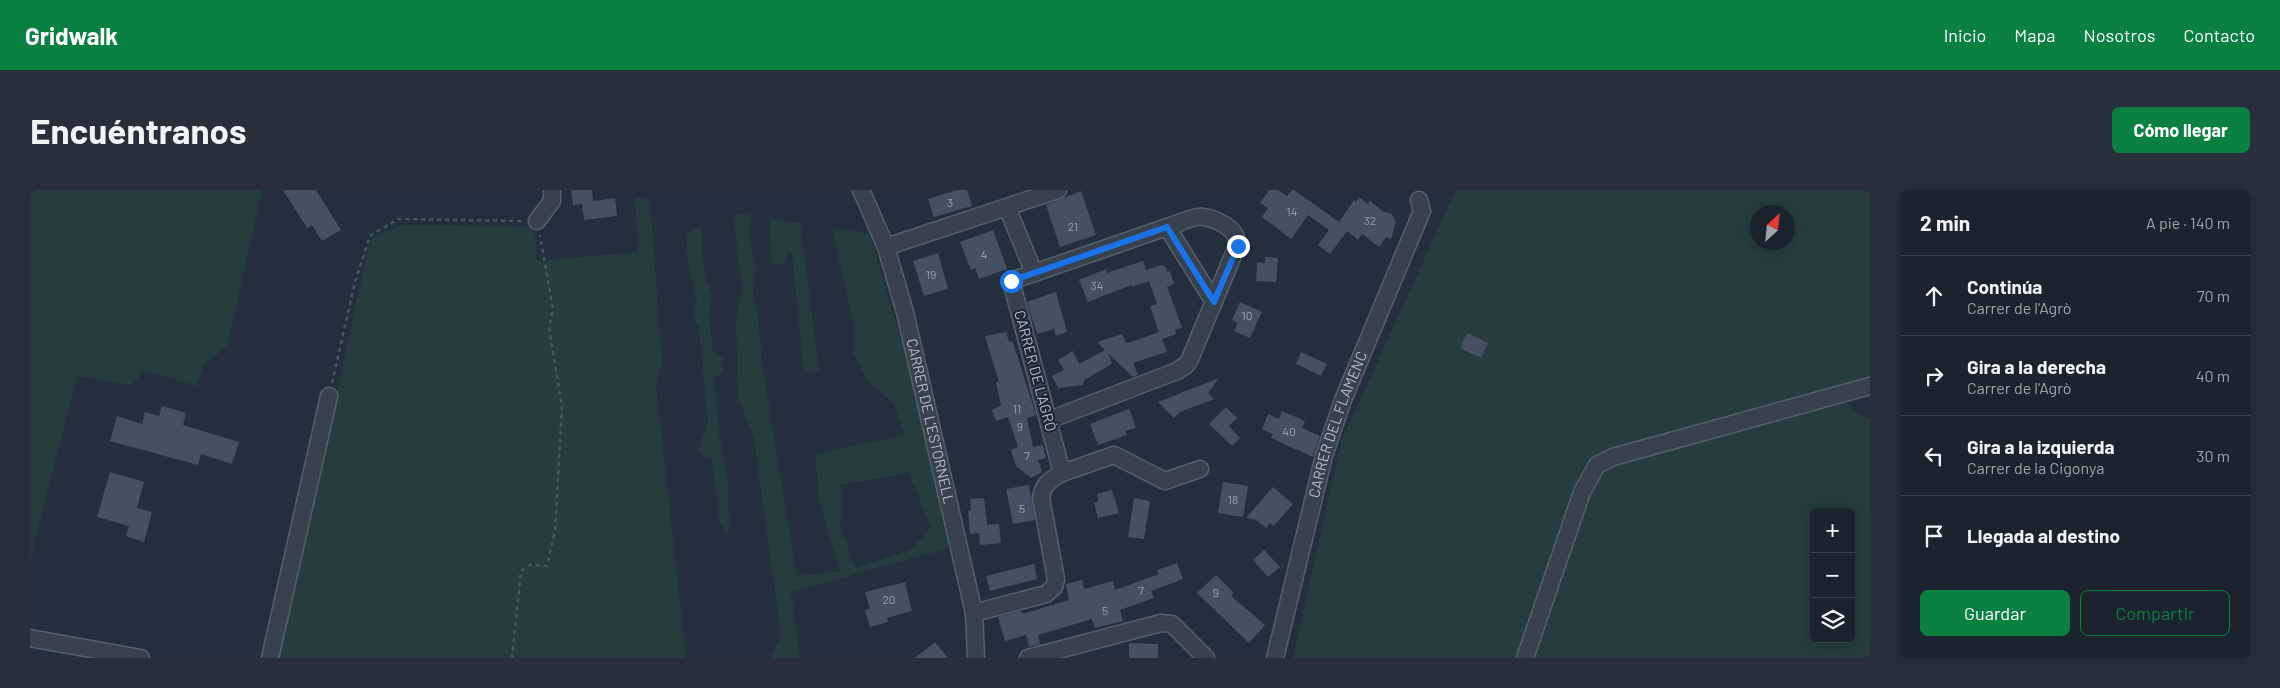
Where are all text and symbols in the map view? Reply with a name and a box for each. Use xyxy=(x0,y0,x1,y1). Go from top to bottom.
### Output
text: Gridwalk xyxy=(25,21,118,50)
text: Inicio xyxy=(1944,24,1986,46)
text: Mapa xyxy=(2014,24,2056,46)
text: Nosotros xyxy=(2084,24,2155,46)
text: Contacto xyxy=(2183,24,2255,46)
button: Cómo llegar xyxy=(2112,107,2250,153)
text: Encuéntranos xyxy=(30,109,247,151)
house number: 3 xyxy=(947,195,953,209)
house number: 14 xyxy=(1287,204,1297,218)
north arrow xyxy=(1750,205,1795,250)
text: 2 min xyxy=(1920,210,1970,235)
house number: 32 xyxy=(1364,213,1376,227)
text: A pie · 140 m xyxy=(2146,213,2230,232)
house number: 21 xyxy=(1068,219,1078,233)
route end xyxy=(1227,235,1250,258)
house number: 4 xyxy=(981,247,987,261)
house number: 19 xyxy=(926,267,936,281)
route start xyxy=(1000,270,1023,293)
text: Continúa xyxy=(1967,275,2042,298)
house number: 34 xyxy=(1091,278,1103,292)
icon: ahead xyxy=(1920,282,1948,310)
text: 70 m xyxy=(2197,286,2230,305)
text: Carrer de l'Agrò xyxy=(1967,298,2071,317)
street label: CARRER DE L'AGRÒ xyxy=(1011,308,1061,433)
house number: 10 xyxy=(1242,308,1252,322)
street label: CARRER DE L'ESTORNELL xyxy=(903,337,959,505)
street label: CARRER DEL FLAMENC xyxy=(1304,348,1370,499)
text: Gira a la derecha xyxy=(1967,355,2106,378)
icon: right xyxy=(1920,362,1948,390)
text: 40 m xyxy=(2196,366,2230,385)
text: Carrer de l'Agrò xyxy=(1967,378,2071,397)
house number: 11 xyxy=(1013,401,1021,415)
house number: 9 xyxy=(1017,419,1023,433)
house number: 40 xyxy=(1282,424,1296,438)
text: Gira a la izquierda xyxy=(1967,435,2115,458)
icon: left xyxy=(1920,442,1948,470)
text: 30 m xyxy=(2196,446,2230,465)
house number: 7 xyxy=(1024,448,1030,462)
text: Carrer de la Cigonya xyxy=(1967,458,2104,477)
house number: 18 xyxy=(1228,492,1238,506)
house number: 5 xyxy=(1019,501,1025,515)
map controls xyxy=(1810,508,1855,643)
button: + xyxy=(1810,508,1855,553)
icon: arrive xyxy=(1920,522,1948,550)
text: Llegada al destino xyxy=(1967,524,2120,547)
button: − xyxy=(1810,553,1855,598)
house number: 7 xyxy=(1138,583,1144,597)
house number: 9 xyxy=(1213,585,1219,599)
button: Guardar xyxy=(1920,590,2070,636)
button: Compartir xyxy=(2080,590,2230,636)
house number: 20 xyxy=(882,592,896,606)
button: layers xyxy=(1810,598,1855,643)
house number: 5 xyxy=(1102,603,1108,617)

